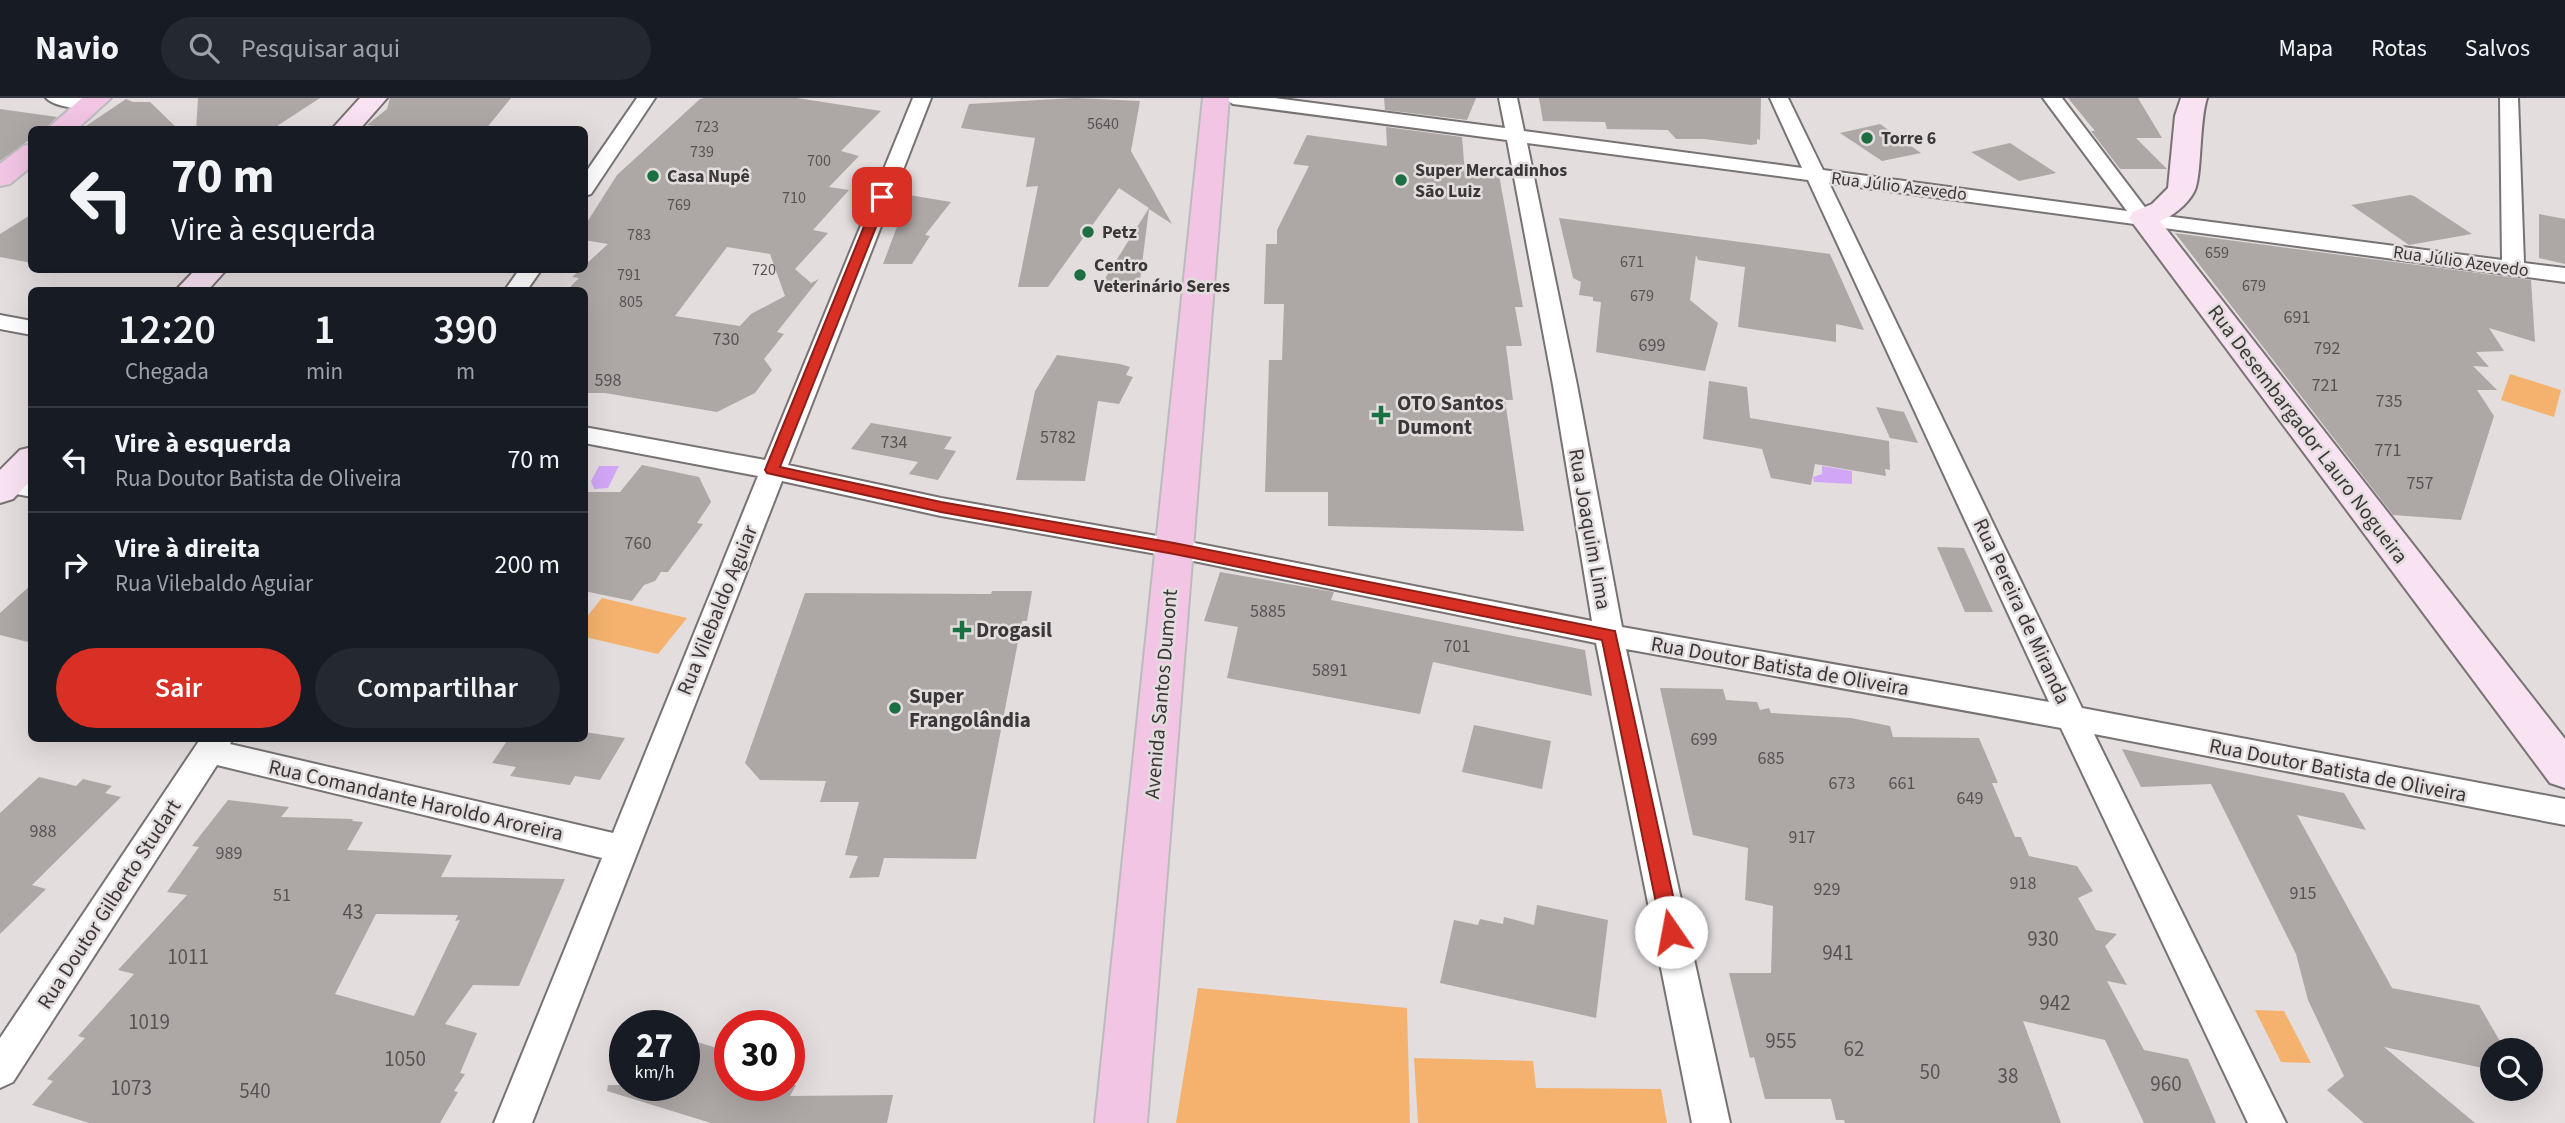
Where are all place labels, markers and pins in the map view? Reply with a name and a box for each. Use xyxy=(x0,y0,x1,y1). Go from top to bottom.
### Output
place label: Torre 6 xyxy=(1881,126,1936,151)
marker: Torre 6 xyxy=(1859,130,1875,146)
place label: Super Mercadinhos São Luiz xyxy=(1415,158,1567,204)
place label: Casa Nupê xyxy=(667,164,750,189)
pin xyxy=(852,167,912,227)
marker: Casa Nupê xyxy=(645,168,661,184)
marker: Super Mercadinhos São Luiz xyxy=(1393,172,1409,188)
place label: Petz xyxy=(1102,220,1137,245)
marker: Petz xyxy=(1080,224,1096,240)
place label: Centro Veterinário Seres xyxy=(1093,253,1230,299)
marker: Centro Veterinário Seres xyxy=(1072,267,1088,283)
place label: OTO Santos Dumont xyxy=(1397,388,1504,442)
marker: OTO Santos Dumont xyxy=(1371,405,1391,425)
place label: Drogasil xyxy=(976,615,1052,645)
marker: Drogasil xyxy=(954,622,970,638)
place label: Super Frangolândia xyxy=(909,681,1031,735)
marker: Super Frangolândia xyxy=(887,700,903,716)

